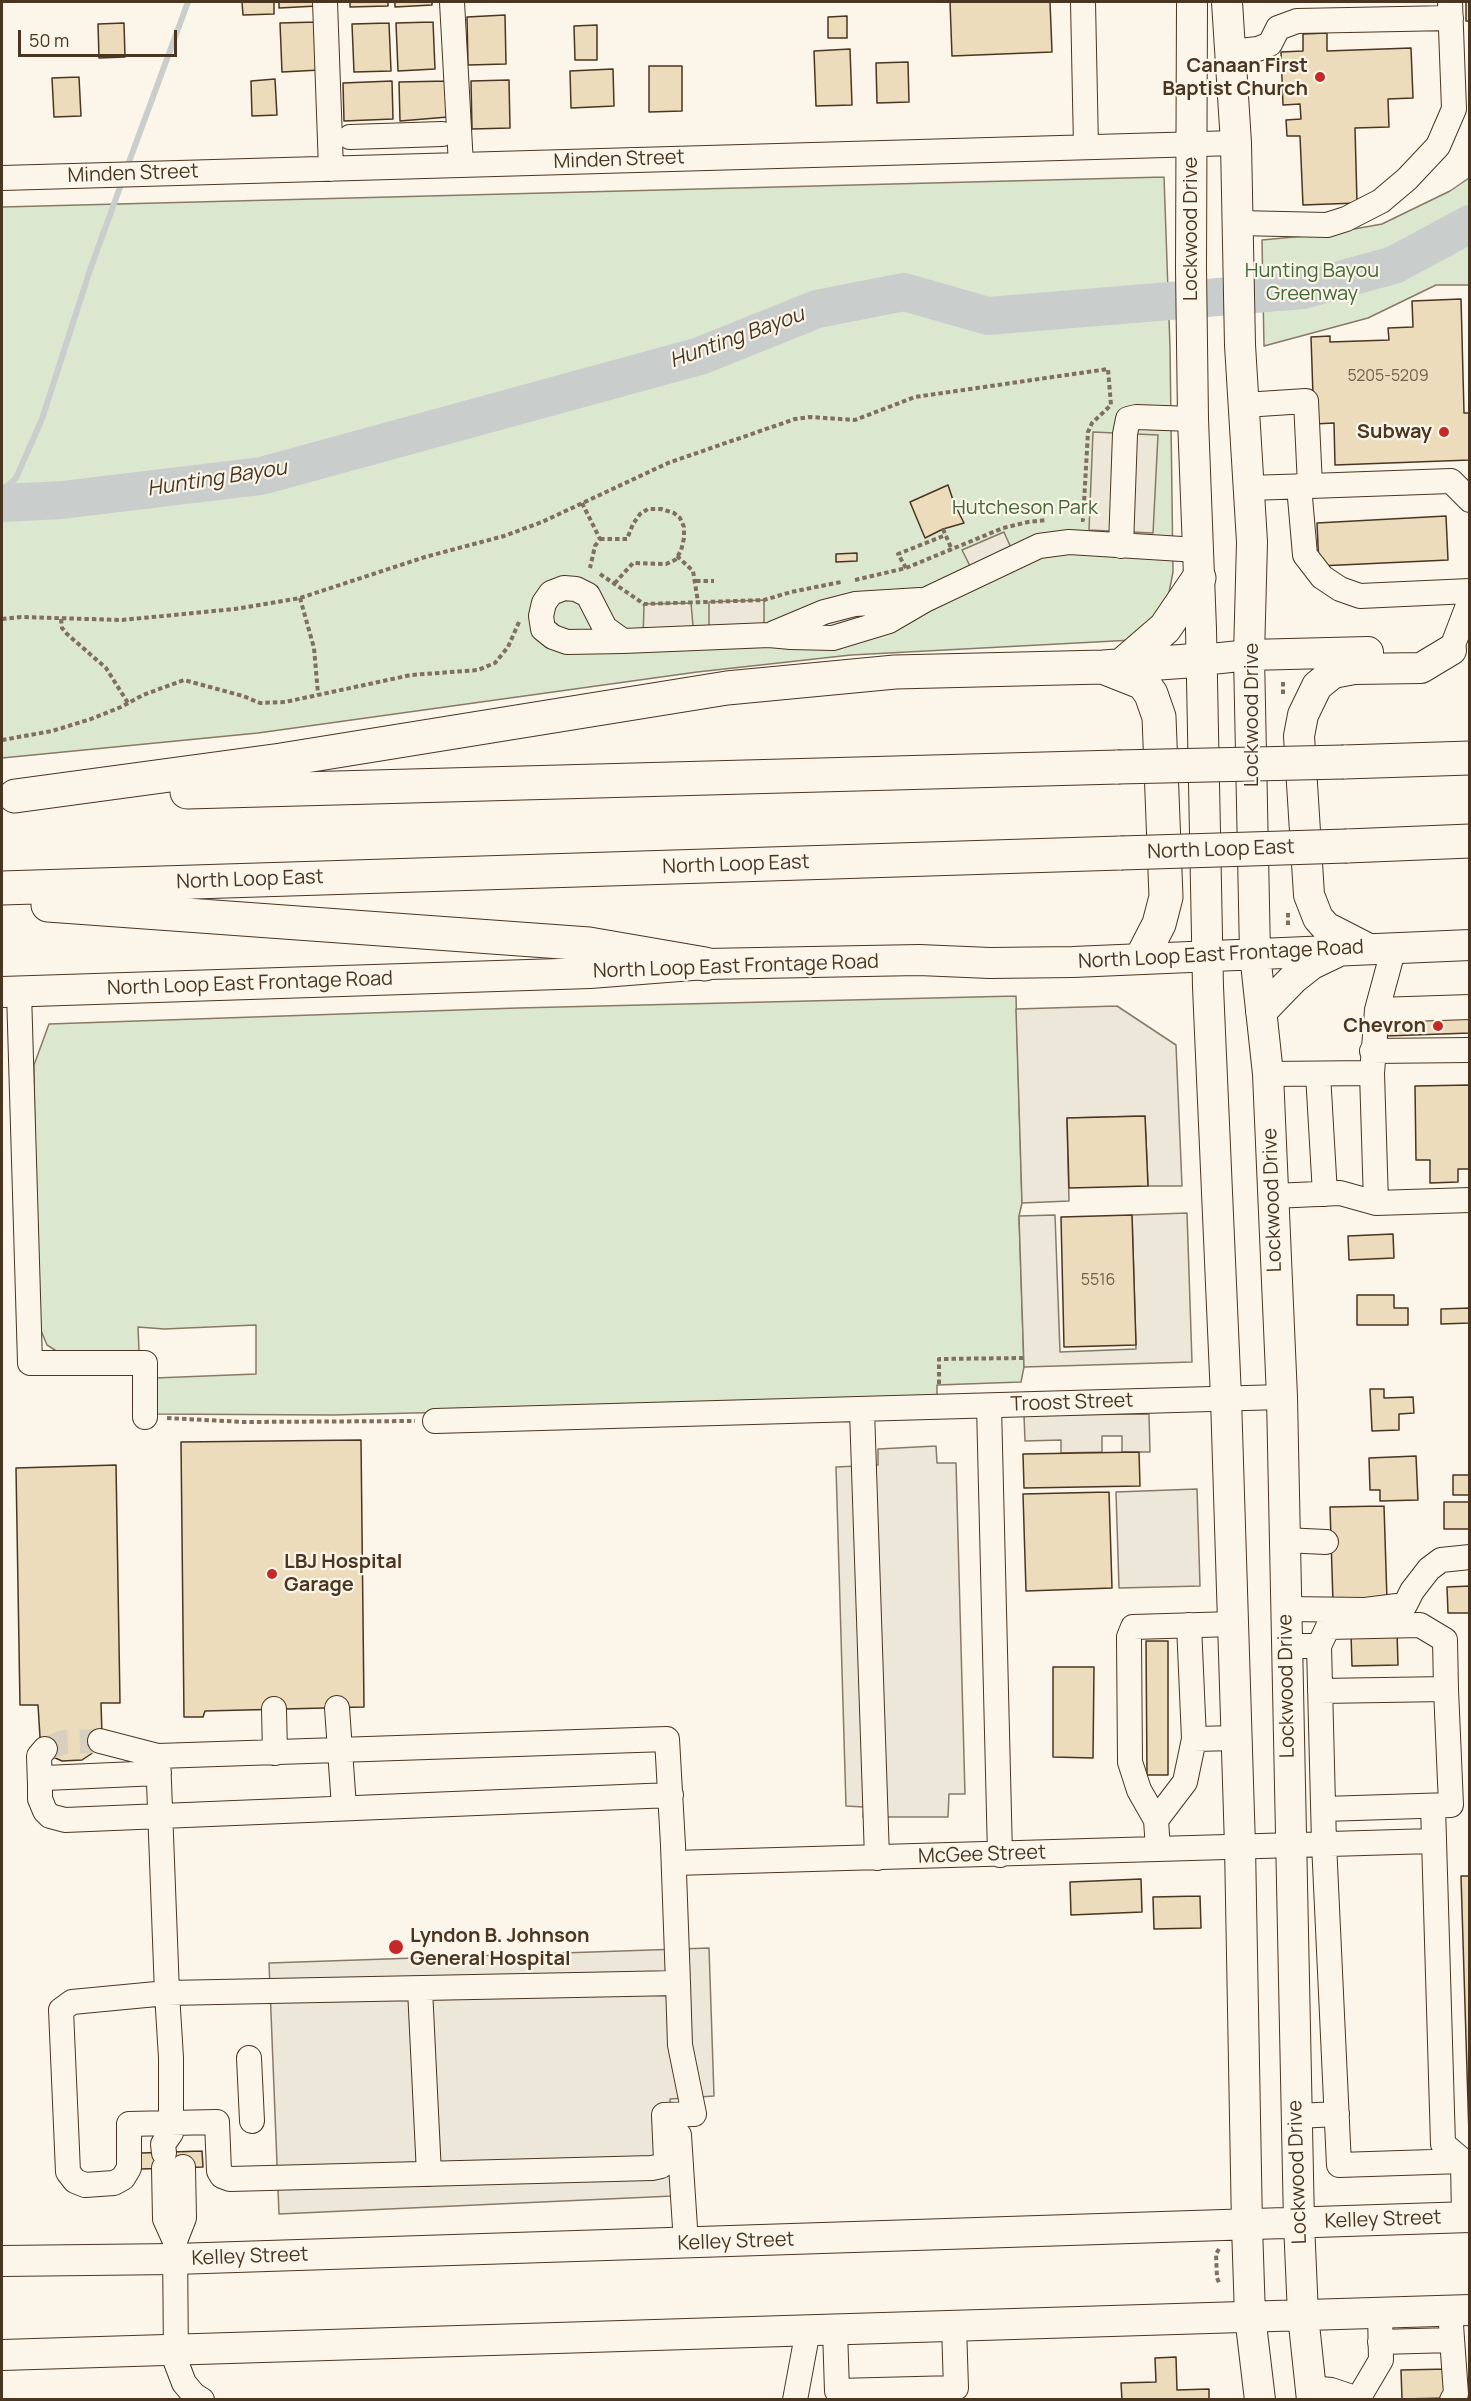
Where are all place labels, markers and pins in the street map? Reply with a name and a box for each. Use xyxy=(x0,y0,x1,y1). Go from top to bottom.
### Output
place label: Canaan First Baptist Church xyxy=(1162,54,1308,101)
marker: Canaan First Baptist Church xyxy=(1313,70,1327,84)
place label: Subway xyxy=(1357,420,1432,444)
marker: Subway xyxy=(1437,425,1451,439)
place label: Chevron xyxy=(1343,1014,1426,1038)
marker: Chevron xyxy=(1431,1019,1445,1033)
place label: LBJ Hospital Garage xyxy=(284,1550,402,1597)
marker: LBJ Hospital Garage xyxy=(265,1567,279,1581)
place label: Lyndon B. Johnson General Hospital xyxy=(410,1924,590,1971)
marker: Lyndon B. Johnson General Hospital xyxy=(387,1938,405,1956)

